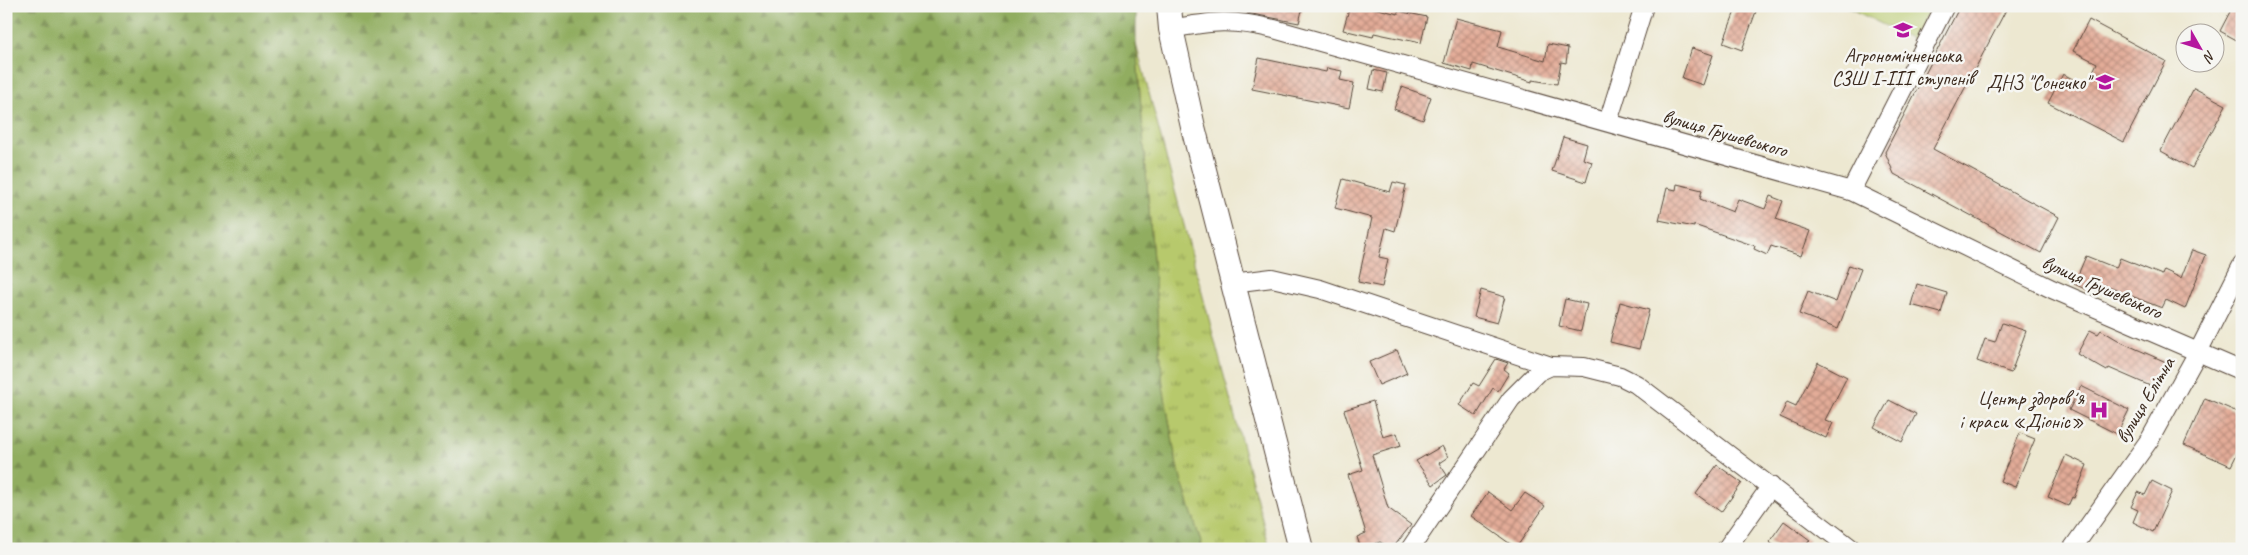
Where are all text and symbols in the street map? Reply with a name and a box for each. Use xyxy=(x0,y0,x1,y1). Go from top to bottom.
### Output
school or university icon: Агрономічненська СЗШ І-ІІІ ступенів xyxy=(1892,19,1914,41)
north arrow xyxy=(2176,22,2226,72)
place label: Агрономічненська СЗШ І-ІІІ ступенів xyxy=(1832,43,1979,91)
text: N xyxy=(2199,47,2219,66)
place label: ДНЗ "Сонечко" xyxy=(1986,70,2094,95)
school or university icon: ДНЗ "Сонечко" xyxy=(2094,71,2116,93)
street label: вулиця Грушевського xyxy=(1660,103,1791,163)
street label: вулиця Грушевського xyxy=(2038,249,2167,325)
street label: вулиця Елітна xyxy=(2110,351,2181,448)
place label: Центр здоровʼя і краси «Діоніс» xyxy=(1959,386,2085,434)
hospital icon: Центр здоровʼя і краси «Діоніс» xyxy=(2088,399,2110,421)

